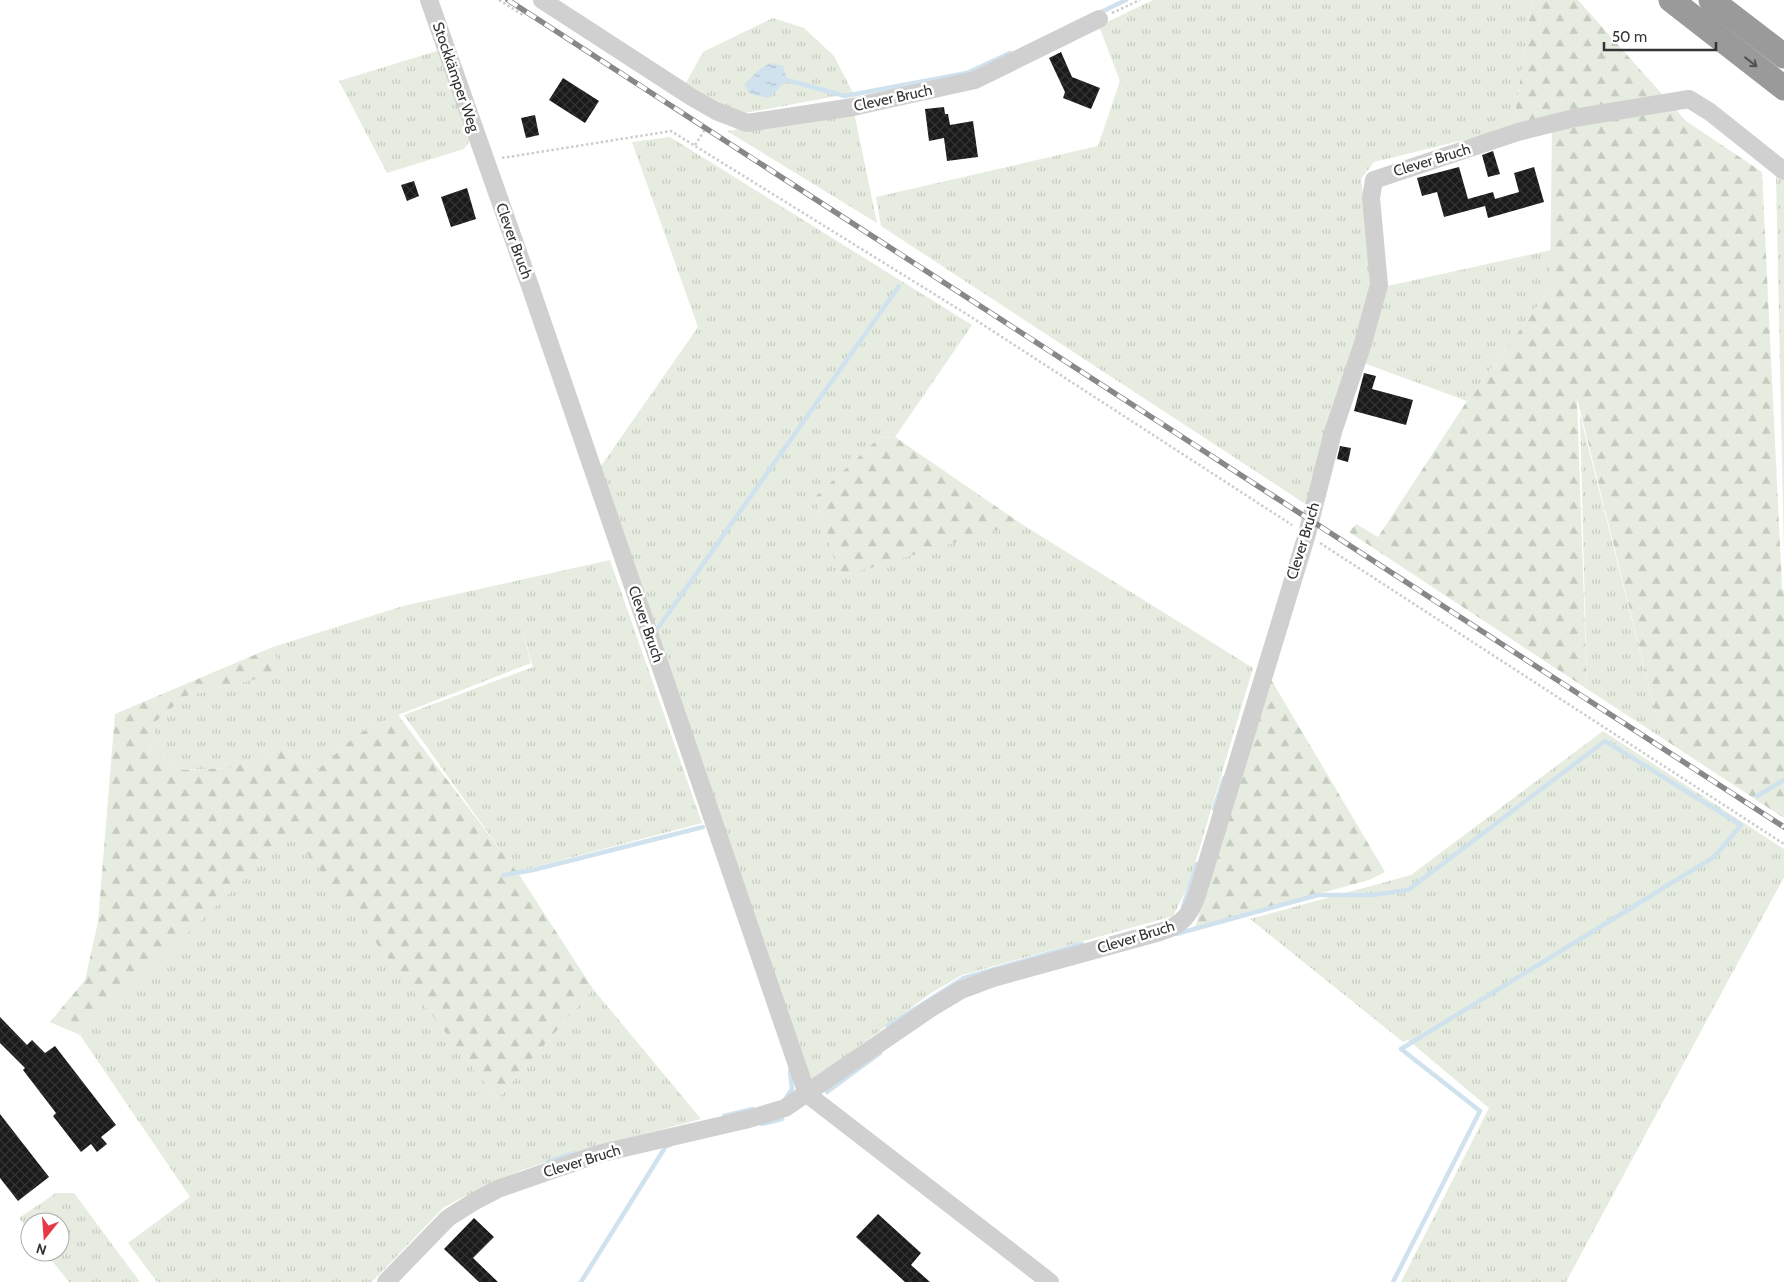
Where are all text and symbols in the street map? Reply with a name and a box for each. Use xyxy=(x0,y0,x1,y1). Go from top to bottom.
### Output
street label: Stockkämper Weg xyxy=(429,20,483,135)
scale bar xyxy=(1604,20,1716,52)
text: 50 m xyxy=(1612,28,1647,46)
one-way arrow xyxy=(1744,57,1758,67)
street label: Clever Bruch xyxy=(852,81,934,115)
street label: Clever Bruch xyxy=(1391,140,1473,180)
street label: Clever Bruch xyxy=(492,200,536,282)
street label: Clever Bruch xyxy=(1283,500,1323,582)
street label: Clever Bruch xyxy=(625,583,667,665)
street label: Clever Bruch xyxy=(1095,917,1177,957)
street label: Clever Bruch xyxy=(541,1141,623,1181)
north arrow xyxy=(20,1212,70,1262)
text: N xyxy=(34,1239,49,1259)

